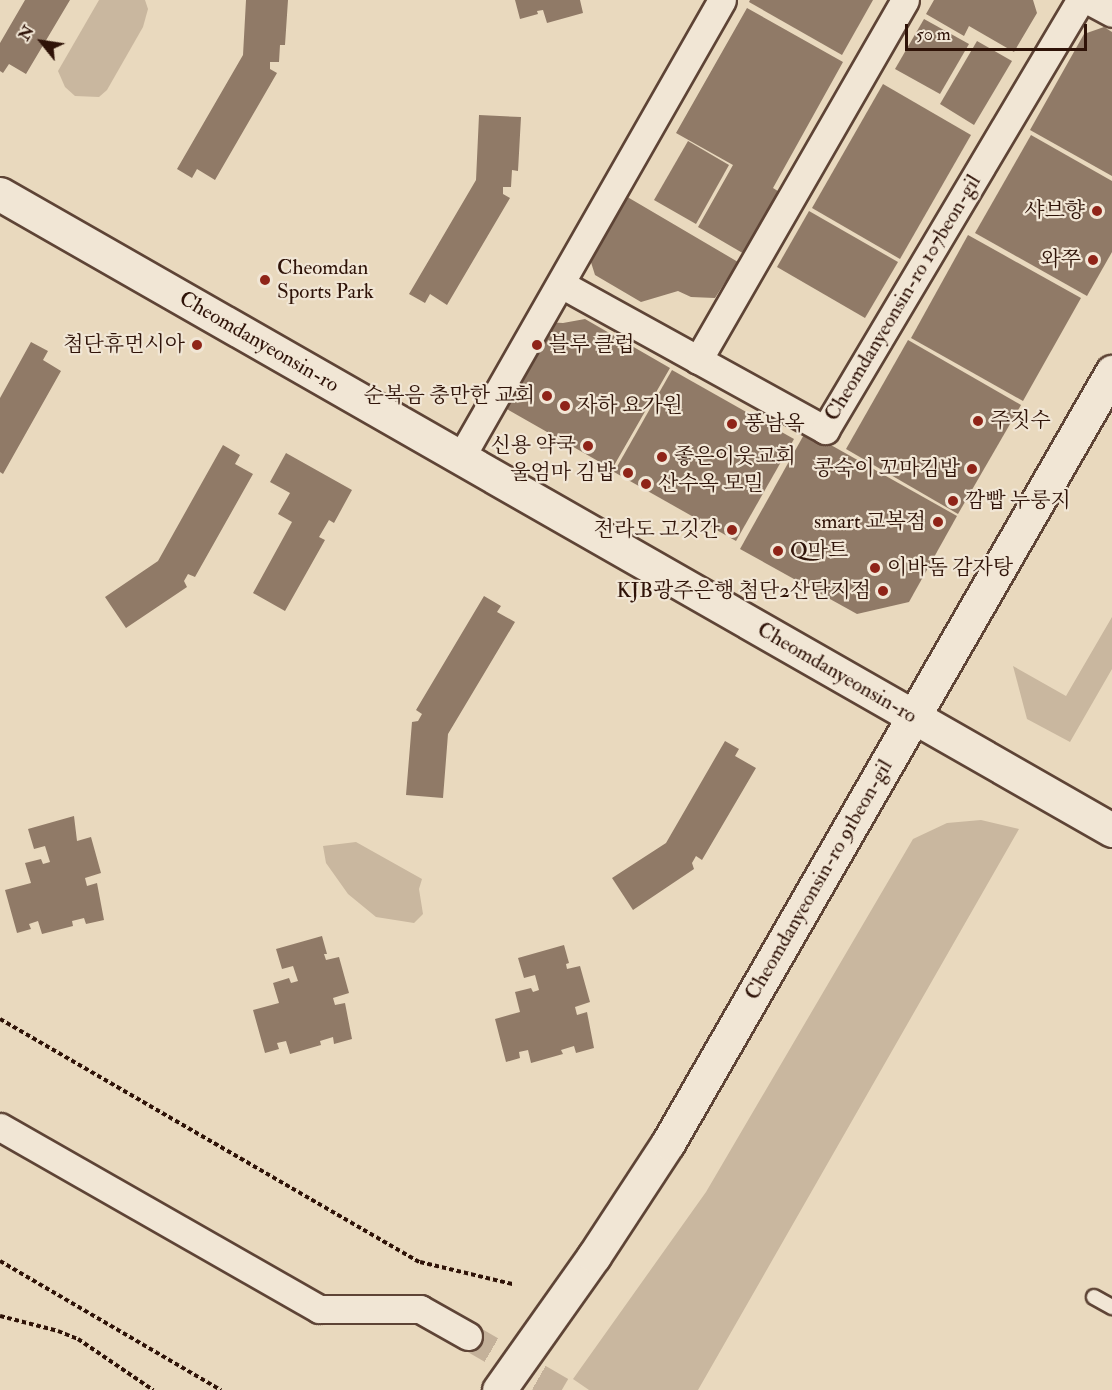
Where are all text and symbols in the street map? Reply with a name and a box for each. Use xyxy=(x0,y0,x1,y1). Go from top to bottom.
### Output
north arrow xyxy=(12,12,72,72)
scale bar xyxy=(908,12,1090,50)
text: N xyxy=(14,22,39,44)
text: 50 m xyxy=(916,23,951,46)
street label: Cheomdanyeonsin-ro 107beon-gil xyxy=(819,170,987,426)
place label: 샤브향 xyxy=(1024,198,1085,224)
marker: 샤브향 xyxy=(1090,204,1104,218)
place label: 와쭈 xyxy=(1040,247,1081,273)
marker: 와쭈 xyxy=(1086,253,1100,267)
place label: Cheomdan Sports Park xyxy=(277,255,374,305)
marker: Cheomdan Sports Park xyxy=(258,273,272,287)
street label: Cheomdanyeonsin-ro xyxy=(175,286,343,398)
place label: 첨단휴먼시아 xyxy=(63,332,185,358)
place label: 블루 클럽 xyxy=(549,332,635,358)
marker: 첨단휴먼시아 xyxy=(190,338,204,352)
marker: 블루 클럽 xyxy=(530,338,544,352)
place label: 순복음 충만한 교회 xyxy=(364,383,535,409)
marker: 순복음 충만한 교회 xyxy=(540,389,554,403)
place label: 자하 요가원 xyxy=(577,393,683,419)
marker: 자하 요가원 xyxy=(558,399,572,413)
place label: 주짓수 xyxy=(990,408,1051,434)
place label: 풍남옥 xyxy=(744,411,805,437)
marker: 주짓수 xyxy=(971,414,985,428)
marker: 풍남옥 xyxy=(725,417,739,431)
place label: 신용 약국 xyxy=(490,433,576,459)
marker: 신용 약국 xyxy=(581,439,595,453)
place label: 좋은이웃교회 xyxy=(674,444,796,470)
marker: 좋은이웃교회 xyxy=(655,450,669,464)
place label: 콩숙이 꼬마김밥 xyxy=(814,456,960,482)
place label: 울엄마 김밥 xyxy=(510,460,616,486)
marker: 콩숙이 꼬마김밥 xyxy=(965,462,979,476)
marker: 울엄마 김밥 xyxy=(621,466,635,480)
place label: 산수옥 모밀 xyxy=(658,471,764,497)
marker: 산수옥 모밀 xyxy=(639,477,653,491)
place label: 깜빱 누룽지 xyxy=(965,488,1071,514)
marker: 깜빱 누룽지 xyxy=(946,494,960,508)
place label: smart 교복점 xyxy=(814,509,926,535)
marker: smart 교복점 xyxy=(931,515,945,529)
place label: 전라도 고깃간 xyxy=(594,517,720,543)
marker: 전라도 고깃간 xyxy=(725,523,739,537)
place label: Q마트 xyxy=(790,538,848,564)
marker: Q마트 xyxy=(771,544,785,558)
place label: 이바돔 감자탕 xyxy=(887,555,1013,581)
marker: 이바돔 감자탕 xyxy=(868,561,882,575)
place label: KJB광주은행 첨단2산단지점 xyxy=(616,578,871,604)
marker: KJB광주은행 첨단2산단지점 xyxy=(876,584,890,598)
street label: Cheomdanyeonsin-ro xyxy=(753,617,921,729)
street label: Cheomdanyeonsin-ro 91beon-gil xyxy=(740,755,898,1005)

